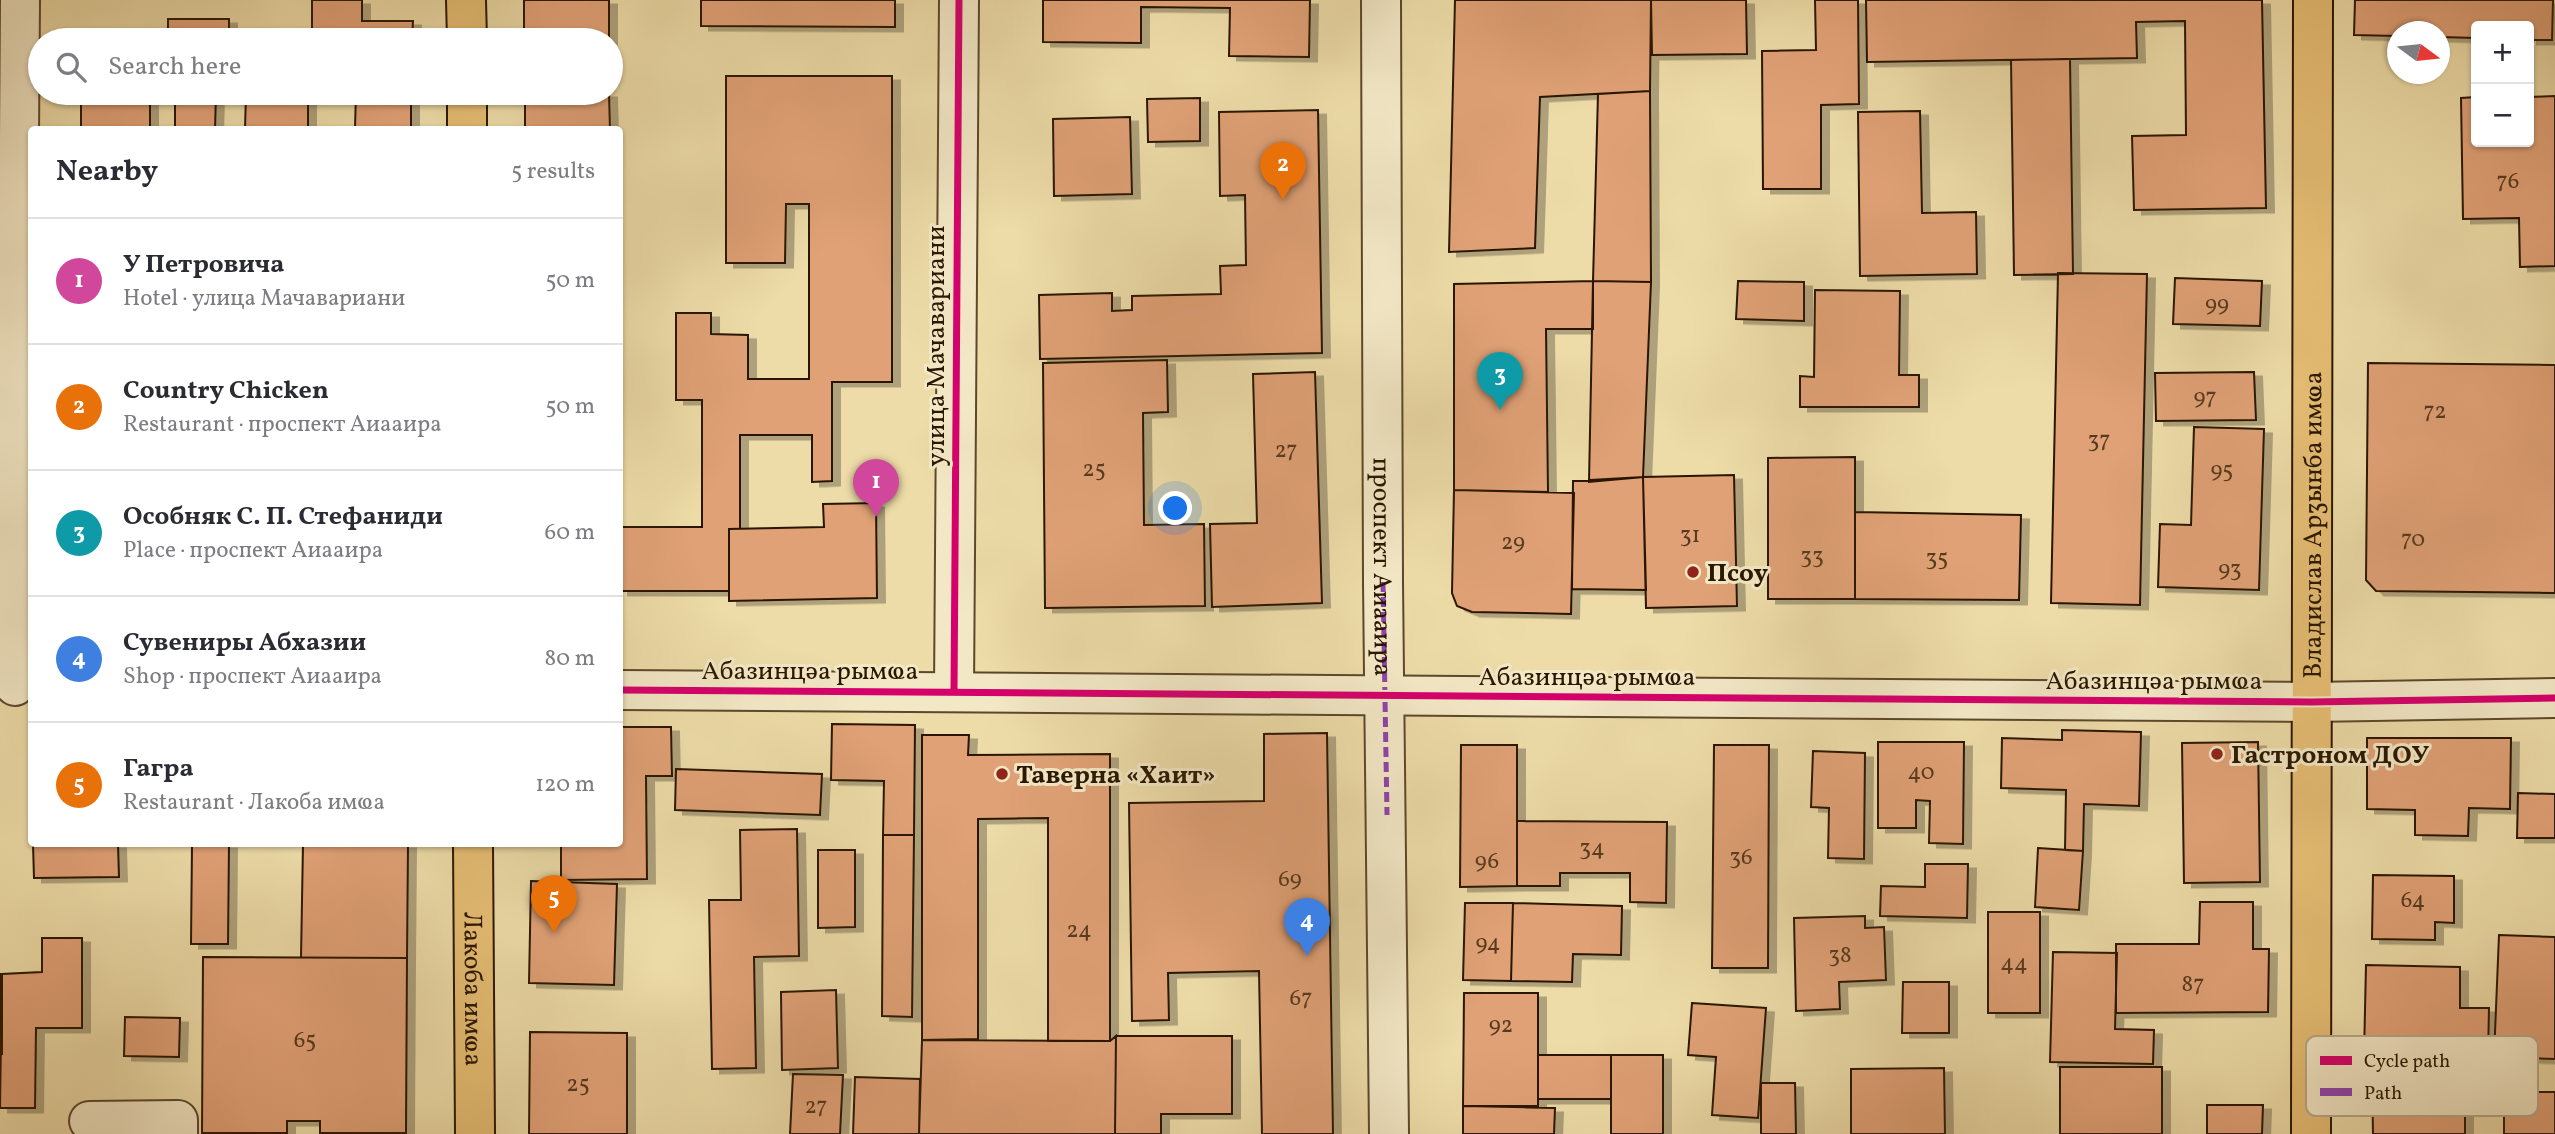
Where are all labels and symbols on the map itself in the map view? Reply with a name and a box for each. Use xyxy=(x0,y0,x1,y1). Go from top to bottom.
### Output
north arrow xyxy=(2387,21,2450,84)
pin: 2 xyxy=(1260,142,1306,200)
house number: 76 xyxy=(2497,166,2519,198)
street label: улица Мачавариани xyxy=(919,225,955,467)
house number: 99 xyxy=(2205,289,2229,321)
pin: 3 xyxy=(1477,352,1523,410)
street label: Владислав Арӡынба имҩа xyxy=(2296,371,2332,679)
house number: 97 xyxy=(2193,382,2217,414)
house number: 72 xyxy=(2423,396,2447,428)
house number: 37 xyxy=(2088,425,2110,457)
house number: 27 xyxy=(1275,435,1297,467)
house number: 25 xyxy=(1082,454,1106,486)
house number: 95 xyxy=(2211,455,2233,487)
street label: проспект Аиааира xyxy=(1363,458,1400,677)
pin: 1 xyxy=(853,459,899,517)
your location xyxy=(1158,491,1192,525)
house number: 31 xyxy=(1680,520,1700,552)
house number: 70 xyxy=(2401,524,2425,556)
house number: 29 xyxy=(1501,527,1525,559)
house number: 33 xyxy=(1800,541,1824,573)
house number: 35 xyxy=(1926,543,1948,575)
house number: 93 xyxy=(2218,554,2242,586)
place label: Псоу xyxy=(1707,556,1769,592)
marker: Псоу xyxy=(1685,564,1701,580)
street label: Абазинцәа рымҩа xyxy=(702,654,918,690)
street label: Абазинцәа рымҩа xyxy=(1479,660,1695,696)
street label: Абазинцәа рымҩа xyxy=(2046,664,2262,700)
place label: Гастроном ДОУ xyxy=(2231,738,2430,774)
marker: Гастроном ДОУ xyxy=(2209,746,2225,762)
house number: 40 xyxy=(1907,757,1935,789)
place label: Таверна «Хаит» xyxy=(1016,758,1216,794)
marker: Таверна «Хаит» xyxy=(994,766,1010,782)
house number: 34 xyxy=(1579,833,1605,865)
house number: 36 xyxy=(1729,842,1753,874)
house number: 96 xyxy=(1475,846,1499,878)
house number: 69 xyxy=(1278,864,1302,896)
pin: 5 xyxy=(531,875,577,933)
house number: 64 xyxy=(2401,885,2425,917)
pin: 4 xyxy=(1284,898,1330,956)
street label: Лакоба имҩа xyxy=(453,912,491,1066)
house number: 24 xyxy=(1066,915,1092,947)
house number: 94 xyxy=(1475,928,1501,960)
house number: 38 xyxy=(1828,940,1852,972)
house number: 44 xyxy=(2000,948,2028,980)
house number: 87 xyxy=(2182,969,2204,1001)
house number: 67 xyxy=(1290,983,1312,1015)
house number: 92 xyxy=(1489,1010,1513,1042)
house number: 65 xyxy=(294,1025,316,1057)
legend xyxy=(2306,1036,2538,1116)
text: Cycle path xyxy=(2364,1049,2450,1075)
house number: 25 xyxy=(566,1069,590,1101)
text: Path xyxy=(2364,1081,2402,1107)
house number: 27 xyxy=(805,1091,827,1123)

